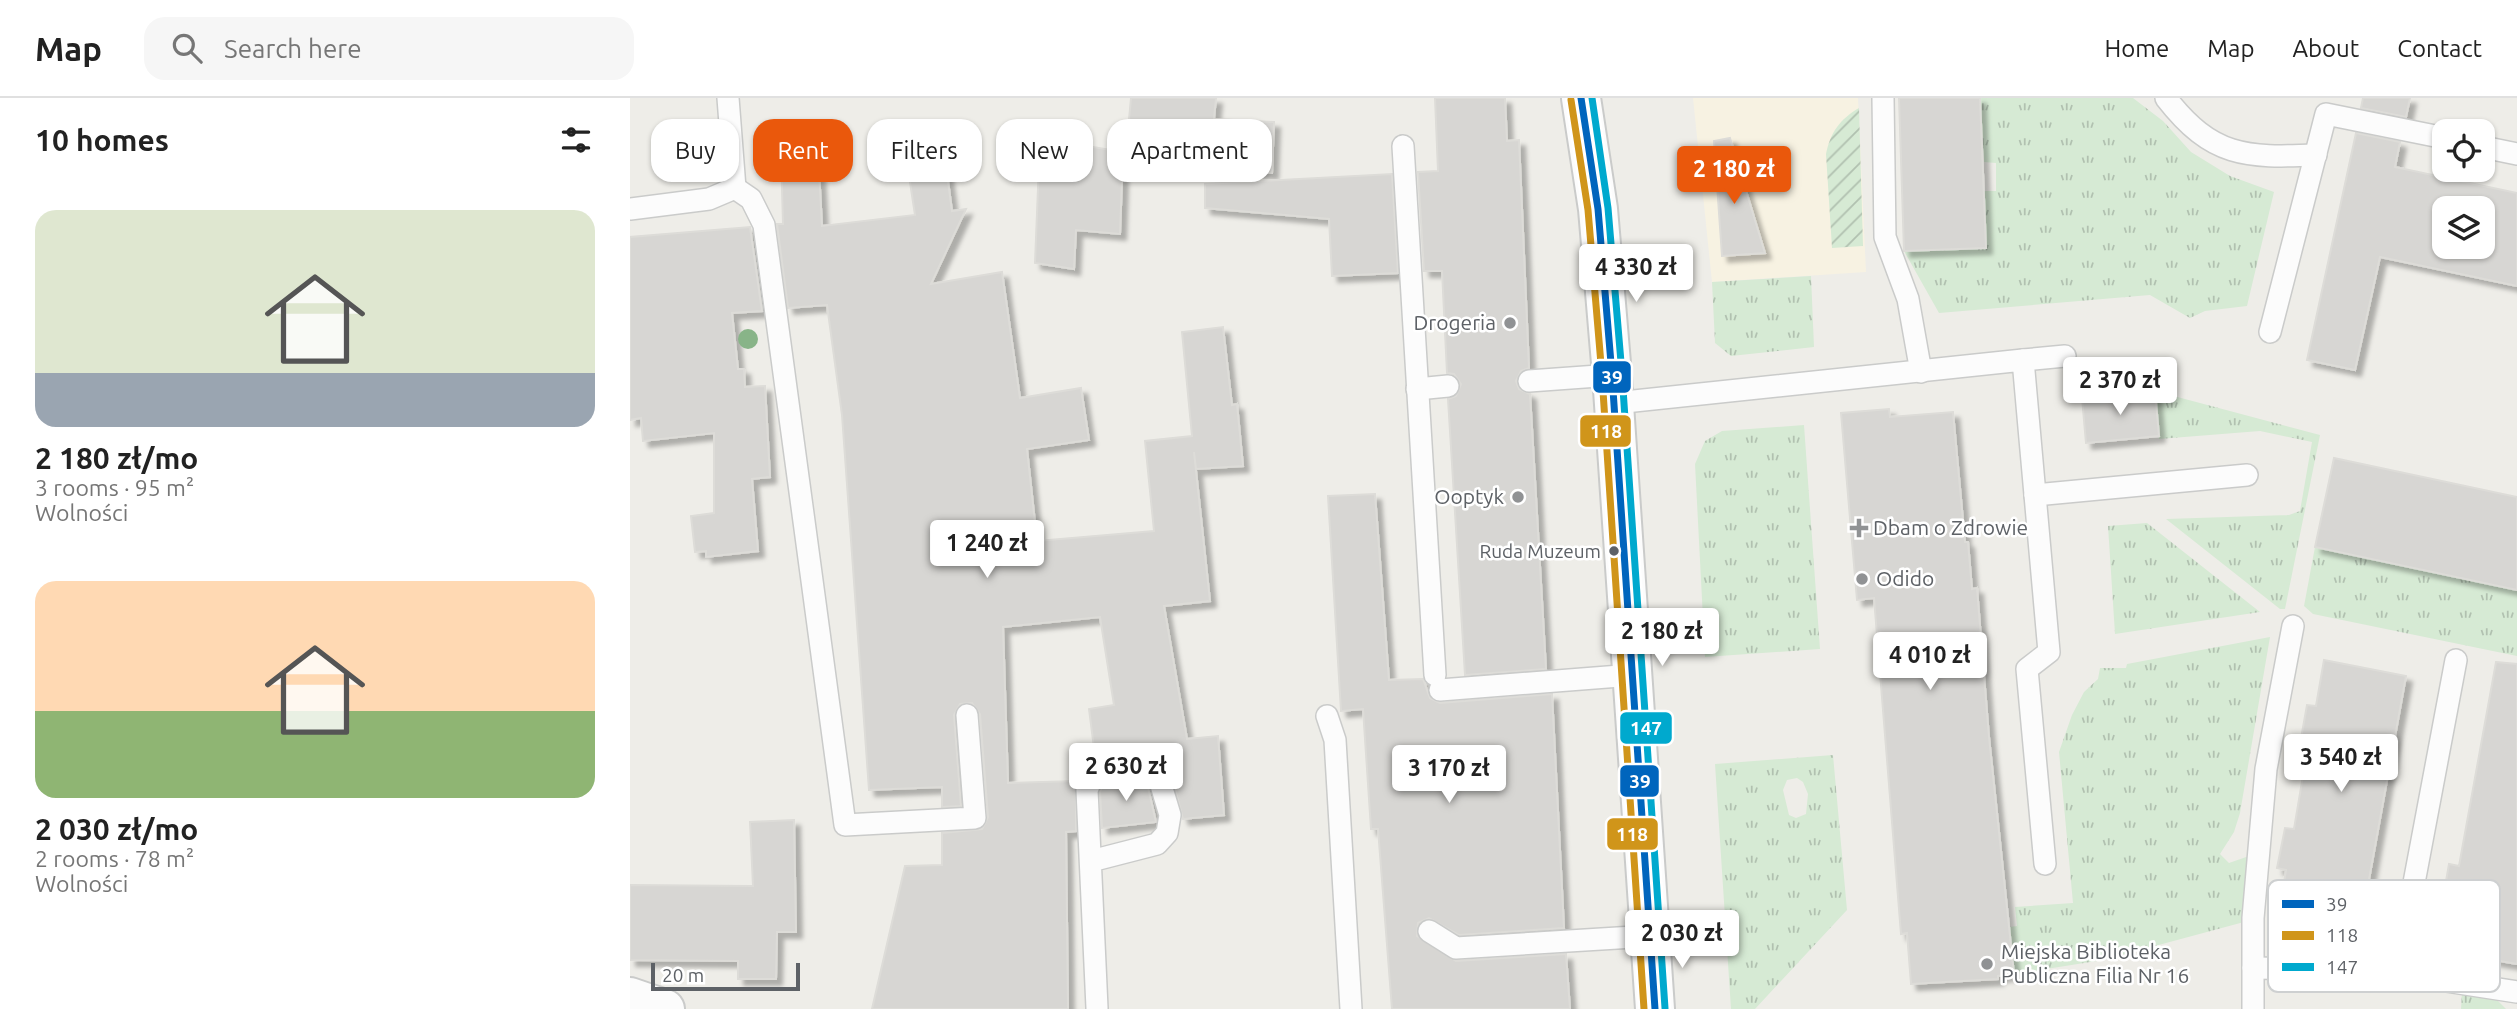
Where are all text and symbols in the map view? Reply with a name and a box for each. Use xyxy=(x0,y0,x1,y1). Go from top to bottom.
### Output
search box xyxy=(144,17,634,80)
icon: search xyxy=(168,29,206,67)
text: Map xyxy=(35,30,102,67)
text: Search here xyxy=(224,34,362,63)
text: Home xyxy=(2104,35,2169,62)
text: Map xyxy=(2207,35,2254,62)
text: About xyxy=(2292,35,2359,62)
text: Contact xyxy=(2397,35,2482,62)
chip: Buy xyxy=(651,119,739,182)
chip: Rent xyxy=(753,119,853,182)
chip: Filters xyxy=(867,119,982,182)
chip: New xyxy=(996,119,1093,182)
chip: Apartment xyxy=(1107,119,1272,182)
map controls xyxy=(2432,119,2495,259)
button: locate xyxy=(2432,119,2495,182)
icon: filters xyxy=(557,121,595,159)
text: 10 homes xyxy=(35,123,169,157)
pin: 2 180 zł xyxy=(1662,146,1806,206)
text: 2 180 zł xyxy=(1693,156,1775,181)
button: layers xyxy=(2432,196,2495,259)
pin: 4 330 zł xyxy=(1564,244,1708,304)
text: 4 330 zł xyxy=(1595,254,1677,279)
icon: home xyxy=(252,256,378,382)
place label: Drogeria xyxy=(1413,310,1496,334)
marker: Drogeria xyxy=(1502,315,1518,331)
pin: 2 370 zł xyxy=(2048,358,2192,417)
line badge: 39 xyxy=(1592,360,1632,394)
text: 39 xyxy=(1601,366,1623,388)
text: 2 370 zł xyxy=(2079,367,2161,392)
line badge: 118 xyxy=(1579,414,1632,448)
text: 118 xyxy=(1590,420,1622,442)
text: 2 180 zł/mo xyxy=(35,441,198,475)
text: 3 rooms · 95 m² xyxy=(35,475,194,500)
place label: Ooptyk xyxy=(1434,484,1504,508)
marker: Ooptyk xyxy=(1510,489,1526,505)
text: Wolności xyxy=(35,500,128,525)
place label: Dbam o Zdrowie xyxy=(1873,515,2028,539)
pin: 1 240 zł xyxy=(915,520,1059,580)
marker: Dbam o Zdrowie xyxy=(1851,520,1867,536)
text: 1 240 zł xyxy=(946,530,1028,555)
place label: Ruda Muzeum xyxy=(1479,540,1601,562)
marker: Ruda Muzeum xyxy=(1607,544,1621,558)
place label: Odido xyxy=(1876,566,1934,590)
marker: Odido xyxy=(1854,571,1870,587)
pin: 2 180 zł xyxy=(1590,608,1734,668)
text: 2 180 zł xyxy=(1621,618,1703,643)
icon: home xyxy=(252,627,378,753)
pin: 4 010 zł xyxy=(1858,632,2002,692)
text: 4 010 zł xyxy=(1889,642,1971,667)
line badge: 147 xyxy=(1619,711,1673,745)
text: 147 xyxy=(1630,717,1662,739)
pin: 3 540 zł xyxy=(2269,734,2413,794)
pin: 2 630 zł xyxy=(1054,744,1198,803)
text: 3 540 zł xyxy=(2300,744,2382,769)
pin: 3 170 zł xyxy=(1377,746,1521,805)
text: 2 630 zł xyxy=(1085,753,1167,778)
text: 3 170 zł xyxy=(1408,755,1490,780)
line badge: 39 xyxy=(1619,764,1660,798)
text: 39 xyxy=(1629,770,1651,792)
text: 2 030 zł/mo xyxy=(35,812,198,846)
line badge: 118 xyxy=(1606,817,1659,851)
text: 118 xyxy=(1616,823,1648,845)
text: 2 rooms · 78 m² xyxy=(35,846,194,871)
text: Wolności xyxy=(35,871,128,896)
legend xyxy=(2268,880,2500,992)
text: 39 xyxy=(2326,893,2347,915)
pin: 2 030 zł xyxy=(1610,910,1754,970)
text: 2 030 zł xyxy=(1641,920,1723,945)
text: 118 xyxy=(2326,924,2358,946)
place label: Miejska Biblioteka Publiczna Filia Nr 16 xyxy=(2001,939,2189,987)
marker: Miejska Biblioteka Publiczna Filia Nr 16 xyxy=(1979,956,1995,972)
text: 147 xyxy=(2326,956,2358,978)
scale bar xyxy=(651,960,800,992)
text: 20 m xyxy=(662,964,704,986)

